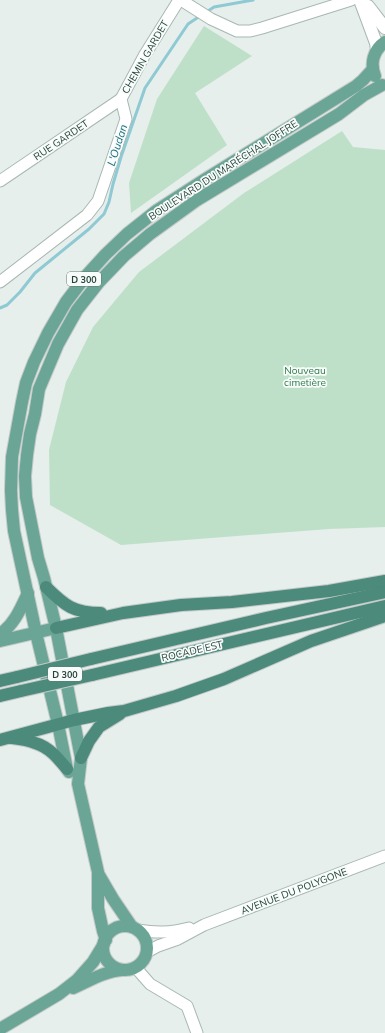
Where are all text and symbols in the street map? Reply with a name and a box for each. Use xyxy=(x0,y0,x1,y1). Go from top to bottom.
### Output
street label: CHEMIN GARDET xyxy=(119,18,171,96)
street label: RUE GARDET xyxy=(31,117,91,163)
street label: BOULEVARD DU MARÉCHAL JOFFRE xyxy=(146,117,300,223)
water label: L'Oudan xyxy=(104,122,130,168)
road number: D 300 xyxy=(67,272,101,286)
park label: Nouveau cimetière xyxy=(284,364,326,389)
street label: ROCADE EST xyxy=(160,638,224,664)
road number: D 300 xyxy=(48,667,82,681)
street label: AVENUE DU POLYGONE xyxy=(239,865,349,917)

